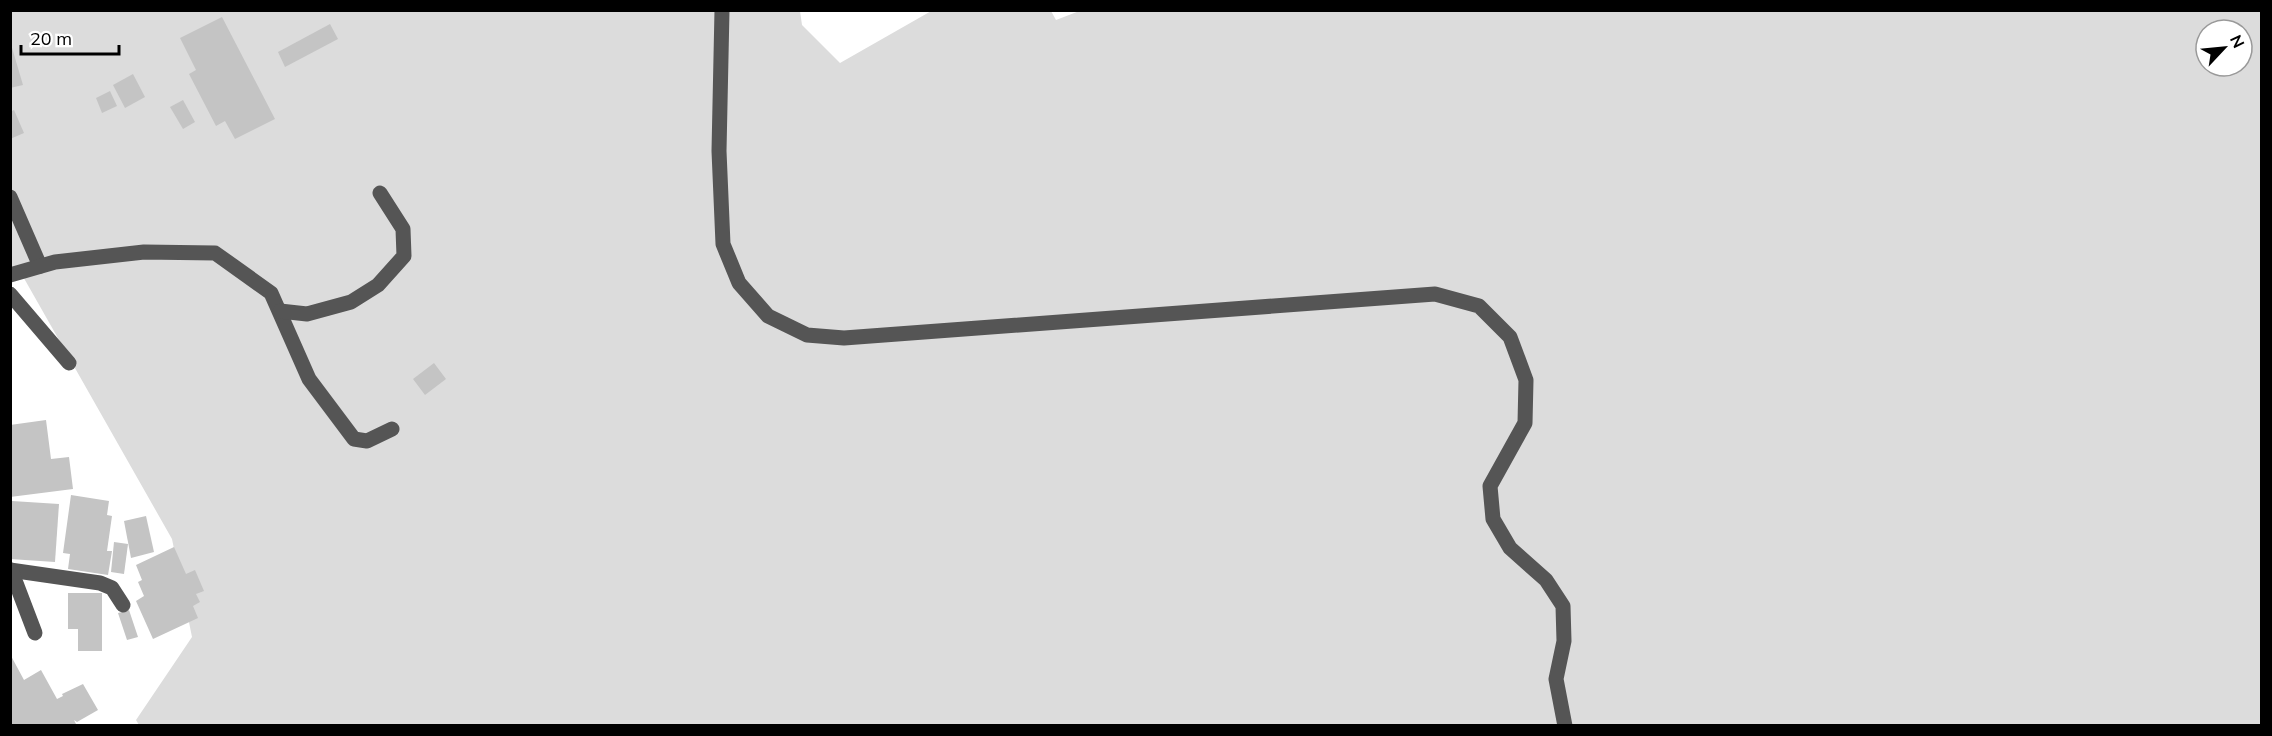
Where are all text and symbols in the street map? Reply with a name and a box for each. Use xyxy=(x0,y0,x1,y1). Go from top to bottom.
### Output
scale bar xyxy=(21,18,118,56)
north arrow xyxy=(2194,18,2254,78)
text: 20 m xyxy=(30,27,72,50)
text: N xyxy=(2226,32,2249,51)

